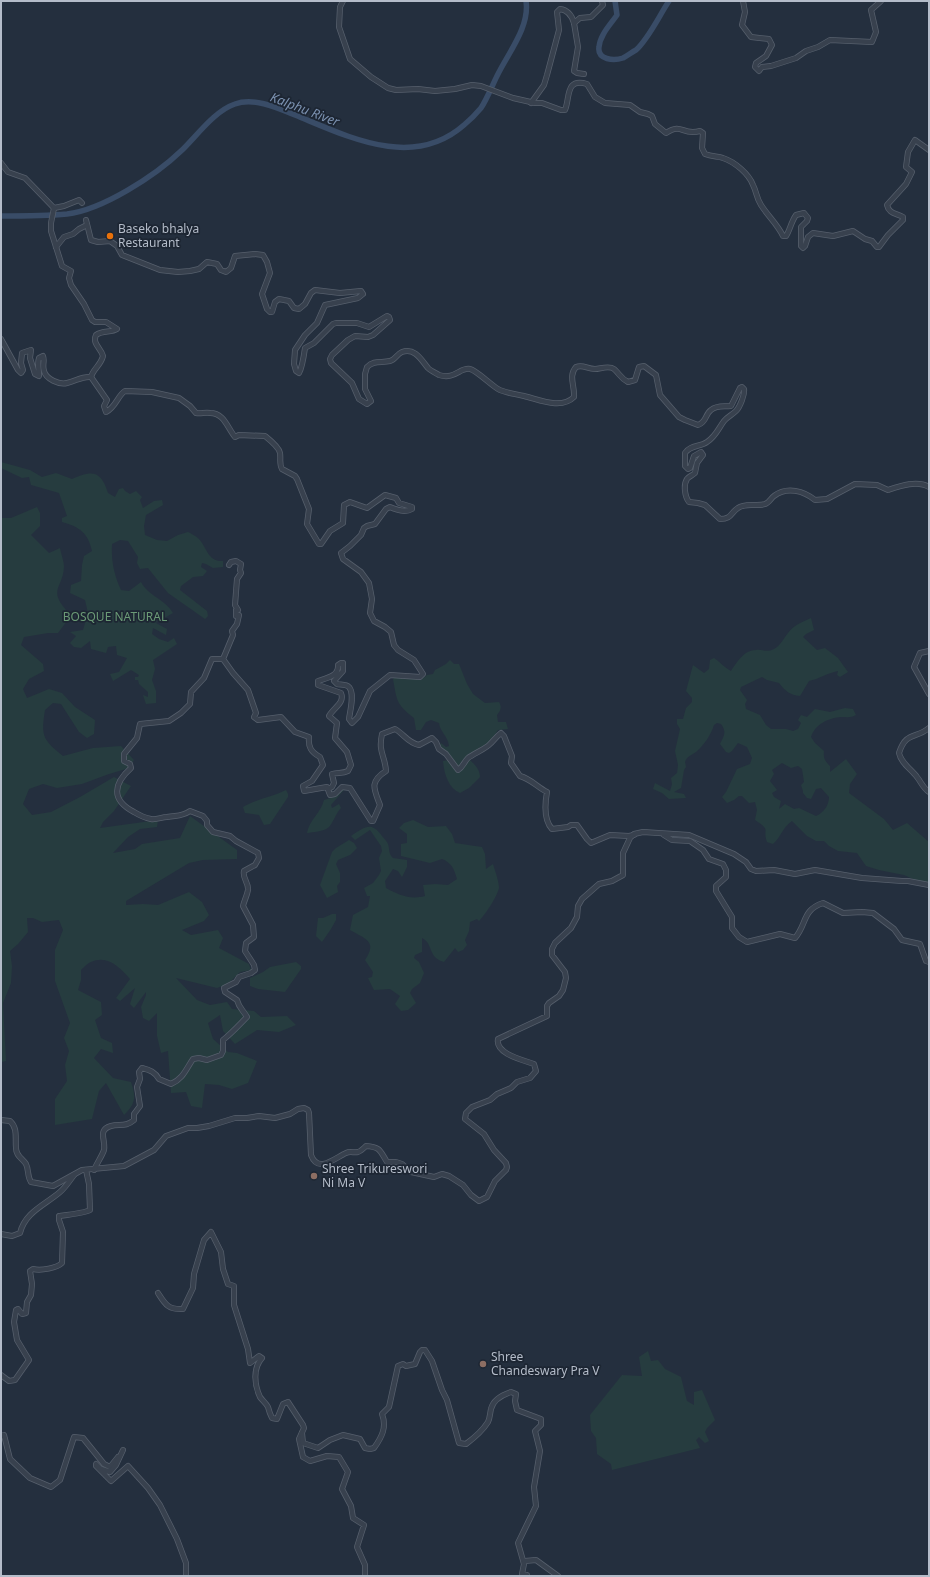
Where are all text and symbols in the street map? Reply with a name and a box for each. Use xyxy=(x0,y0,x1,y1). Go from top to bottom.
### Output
water label: Kalphu River xyxy=(268,88,343,131)
place label: Baseko bhalya Restaurant xyxy=(118,220,199,251)
marker: Baseko bhalya Restaurant xyxy=(105,231,115,241)
park label: BOSQUE NATURAL xyxy=(63,608,167,625)
place label: Shree Trikureswori Ni Ma V xyxy=(322,1160,427,1191)
marker: Shree Trikureswori Ni Ma V xyxy=(309,1171,319,1181)
place label: Shree Chandeswary Pra V xyxy=(491,1348,600,1379)
marker: Shree Chandeswary Pra V xyxy=(478,1359,488,1369)

